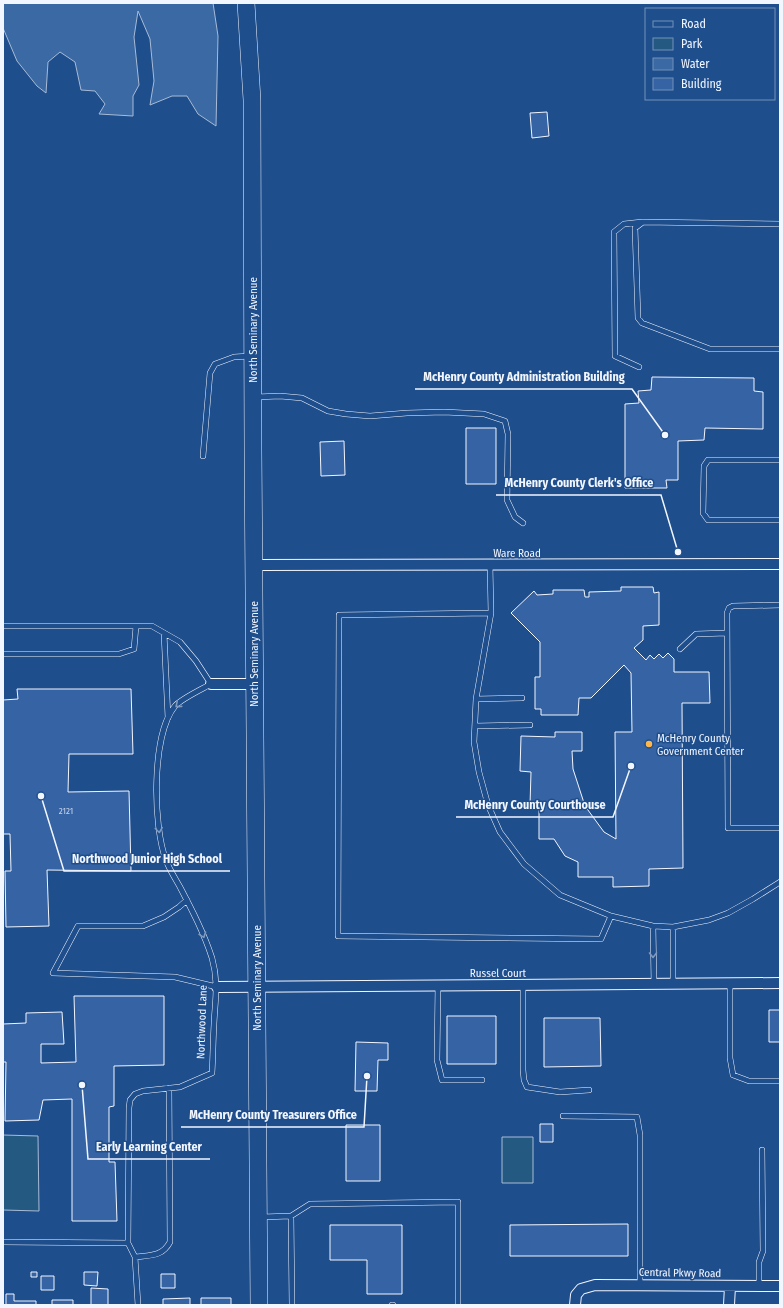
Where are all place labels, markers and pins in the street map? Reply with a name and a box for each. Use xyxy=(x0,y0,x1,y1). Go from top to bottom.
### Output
callout: McHenry County Administration Building xyxy=(415,365,632,389)
callout: McHenry County Clerk's Office xyxy=(496,471,661,495)
place label: McHenry County Government Center xyxy=(657,732,744,758)
marker: McHenry County Government Center xyxy=(644,739,654,749)
callout: McHenry County Courthouse xyxy=(456,793,613,817)
callout: Northwood Junior High School xyxy=(64,847,230,871)
callout: McHenry County Treasurers Office xyxy=(181,1103,364,1127)
callout: Early Learning Center xyxy=(88,1135,210,1159)

